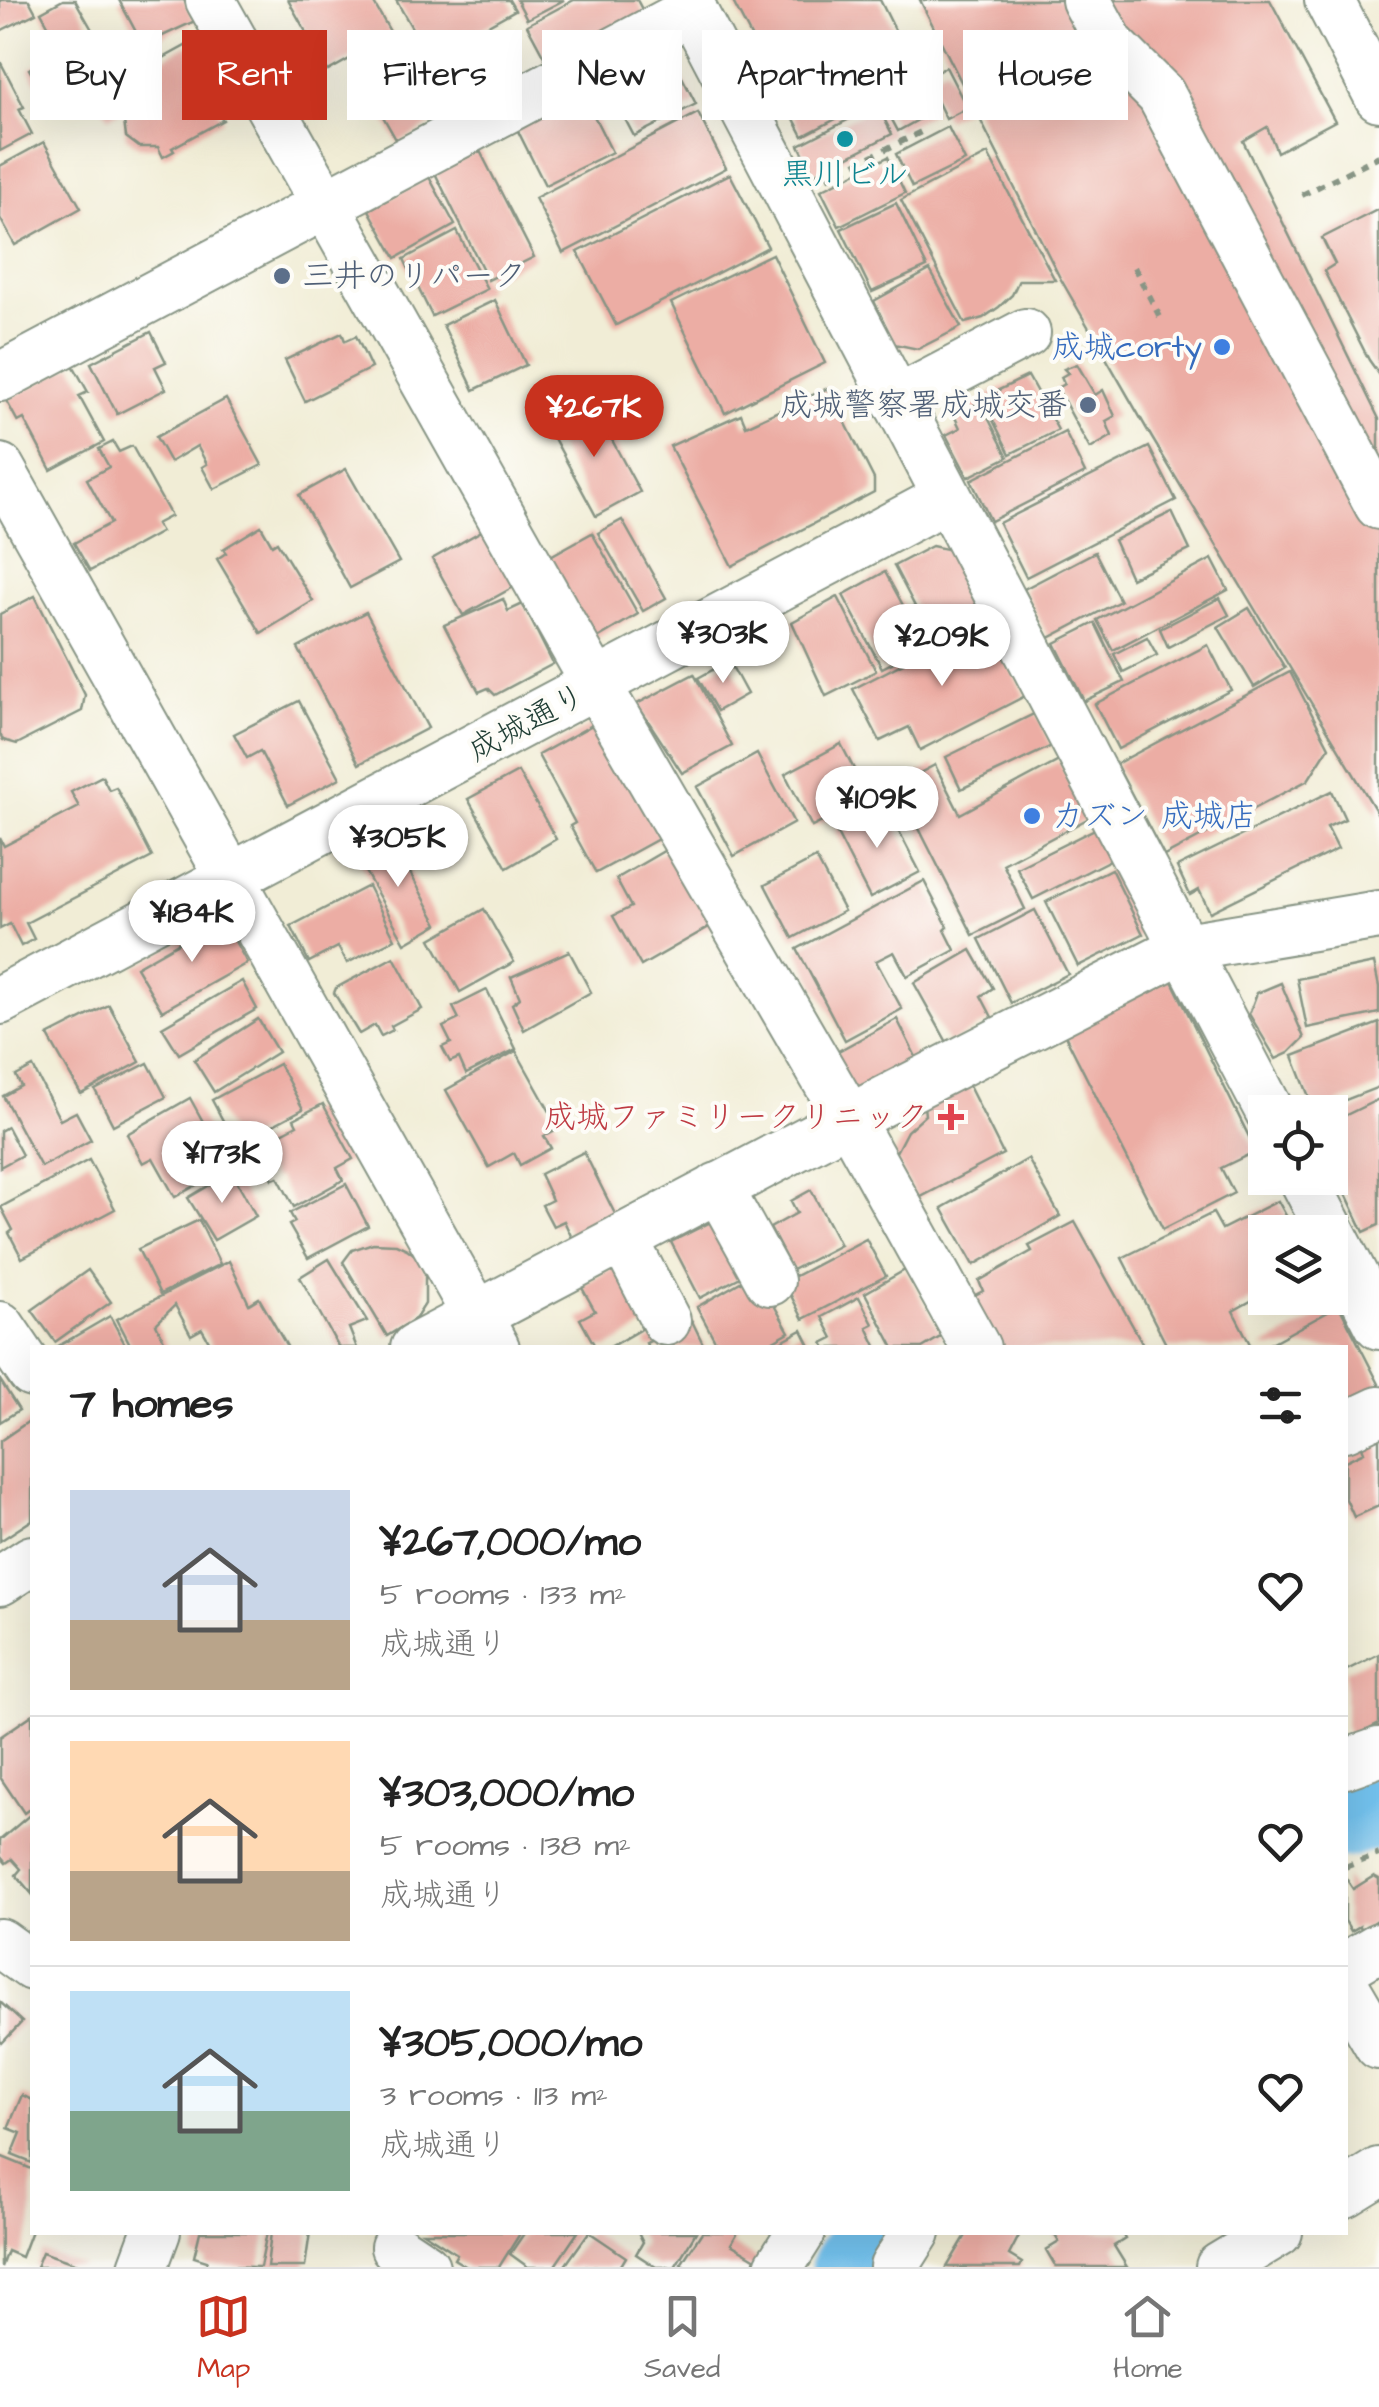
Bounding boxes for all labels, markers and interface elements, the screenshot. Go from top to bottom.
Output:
chip: Buy [30,30,162,120]
chip: Rent [182,30,327,120]
chip: Filters [347,30,522,120]
chip: New [542,30,682,120]
chip: Apartment [702,30,943,120]
chip: House [963,30,1128,120]
marker: 黒川ビル [834,128,856,150]
place label: 黒川ビル [781,152,909,197]
place label: 三井のリパーク [302,254,526,299]
marker: 三井のリパーク [271,265,293,287]
place label: 成城corty [1052,325,1202,370]
marker: 成城corty [1211,336,1233,358]
pin: ¥267K [524,375,664,460]
place label: 成城警察署成城交番 [780,383,1068,428]
text: ¥267K [547,385,641,430]
marker: 成城警察署成城交番 [1077,394,1099,416]
pin: ¥303K [653,601,793,686]
pin: ¥209K [872,604,1012,689]
text: ¥303K [678,611,768,656]
text: ¥209K [895,614,989,659]
street label: 成城通り [460,673,594,773]
pin: ¥109K [807,766,947,851]
text: ¥109K [838,776,916,821]
place label: カズン 成城店 [1052,794,1257,839]
pin: ¥305K [328,805,468,890]
marker: カズン 成城店 [1021,805,1043,827]
text: ¥305K [350,815,446,860]
pin: ¥184K [122,880,262,965]
text: ¥184K [150,890,234,935]
place label: 成城ファミリークリニック [544,1095,928,1140]
map controls [1248,1095,1348,1315]
button: locate [1248,1095,1348,1195]
marker: 成城ファミリークリニック [938,1104,964,1130]
pin: ¥173K [152,1121,292,1206]
text: ¥173K [184,1131,260,1176]
button: layers [1248,1215,1348,1315]
text: 7 homes [70,1376,234,1434]
icon: filters [1253,1378,1308,1433]
text: ¥267,000/mo [380,1514,641,1572]
icon: home [150,1530,270,1650]
icon: heart [1253,1563,1308,1618]
text: 5 rooms · 133 m² [380,1572,627,1617]
text: 成城通り [380,1622,508,1667]
text: ¥303,000/mo [380,1765,634,1823]
icon: home [150,1781,270,1901]
icon: heart [1253,1814,1308,1869]
text: 5 rooms · 138 m² [380,1823,631,1868]
text: 成城通り [380,1873,508,1918]
text: ¥305,000/mo [380,2015,642,2073]
icon: home [150,2031,270,2151]
icon: heart [1253,2064,1308,2119]
text: 3 rooms · 113 m² [380,2073,608,2118]
text: 成城通り [380,2123,508,2168]
tab: Map [196,2289,251,2388]
tab: Saved [644,2289,720,2388]
tab: Home [1113,2289,1183,2388]

